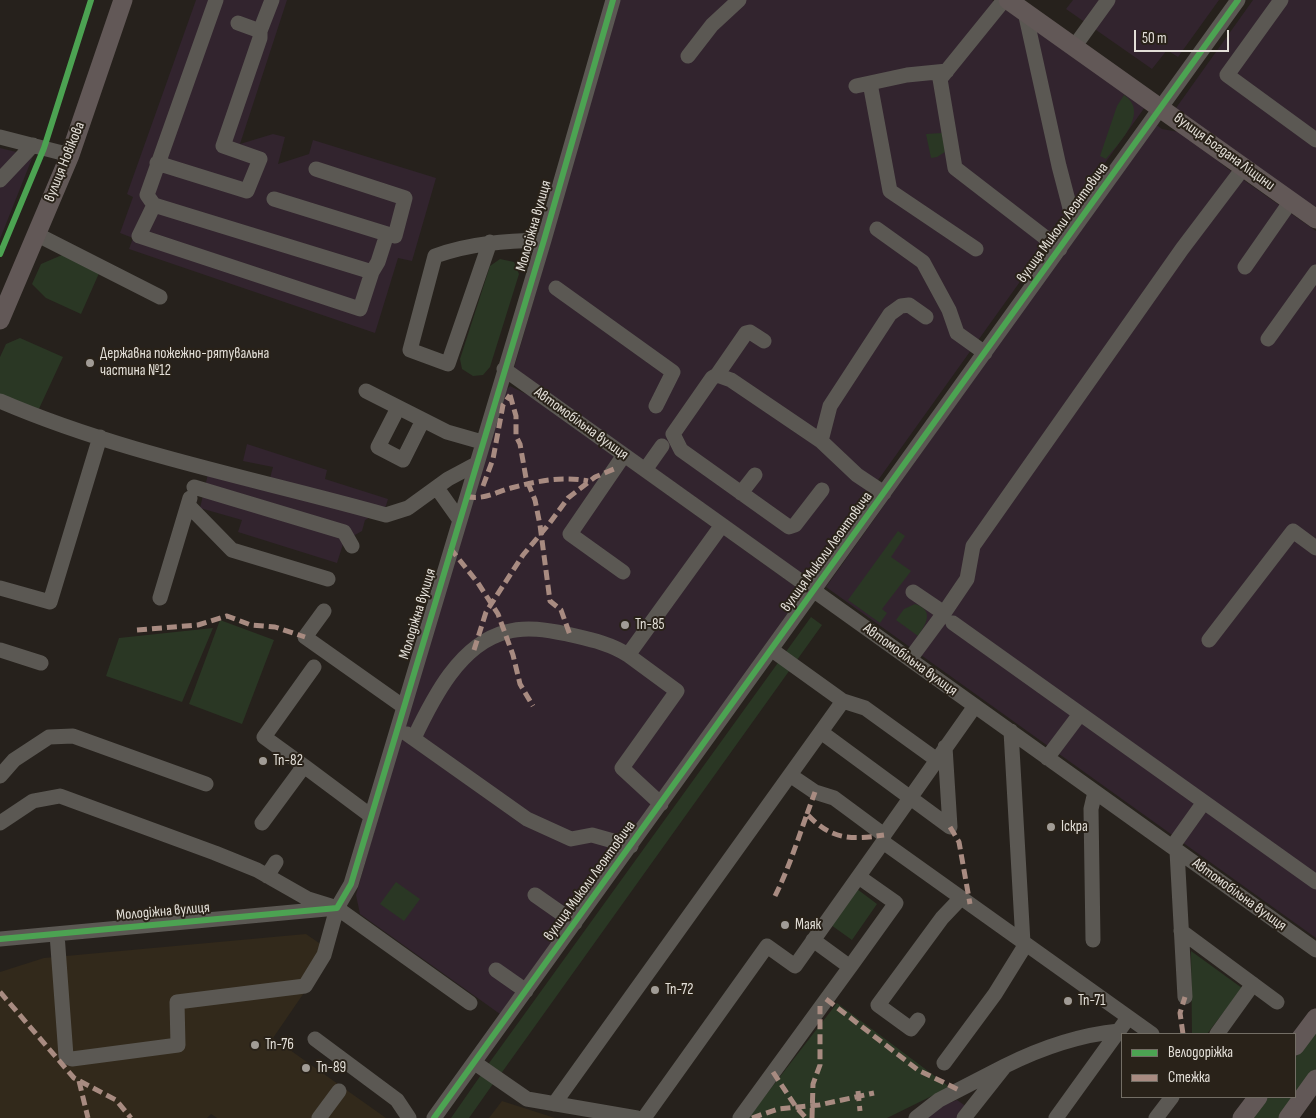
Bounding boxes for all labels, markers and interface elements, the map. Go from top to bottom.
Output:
scale bar [1136,20,1231,52]
text: 50 m [1142,29,1167,48]
street label: вулиця Богдана Ліщини [1170,109,1278,195]
street label: вулиця Новікова [41,119,89,205]
street label: вулиця Миколи Леонтовича [1013,159,1113,287]
street label: Молодіжна вулиця [512,178,556,274]
place label: Державна пожежно-рятувальна частина №12 [100,345,269,380]
marker: Державна пожежно-рятувальна частина №12 [84,357,96,369]
street label: Автомобільна вулиця [530,384,632,464]
street label: вулиця Миколи Леонтовича [777,488,877,616]
street label: Молодіжна вулиця [396,567,440,661]
place label: Тп-85 [635,616,665,634]
marker: Тп-85 [619,619,631,631]
street label: Автомобільна вулиця [859,620,961,700]
place label: Тп-82 [273,752,303,770]
marker: Тп-82 [257,755,269,767]
street label: вулиця Миколи Леонтовича [540,817,640,945]
place label: Іскра [1061,818,1088,836]
marker: Іскра [1045,821,1057,833]
street label: Автомобільна вулиця [1188,855,1290,935]
street label: Молодіжна вулиця [115,899,211,925]
place label: Маяк [795,916,821,934]
marker: Маяк [779,919,791,931]
place label: Тп-72 [665,981,693,999]
marker: Тп-72 [649,984,661,996]
place label: Тп-71 [1078,992,1106,1010]
marker: Тп-71 [1062,995,1074,1007]
legend [1121,1033,1296,1098]
place label: Тп-76 [265,1036,294,1054]
marker: Тп-76 [249,1039,261,1051]
text: Велодоріжка [1168,1043,1233,1062]
place label: Тп-89 [316,1059,346,1077]
marker: Тп-89 [300,1062,312,1074]
text: Стежка [1168,1068,1210,1087]

